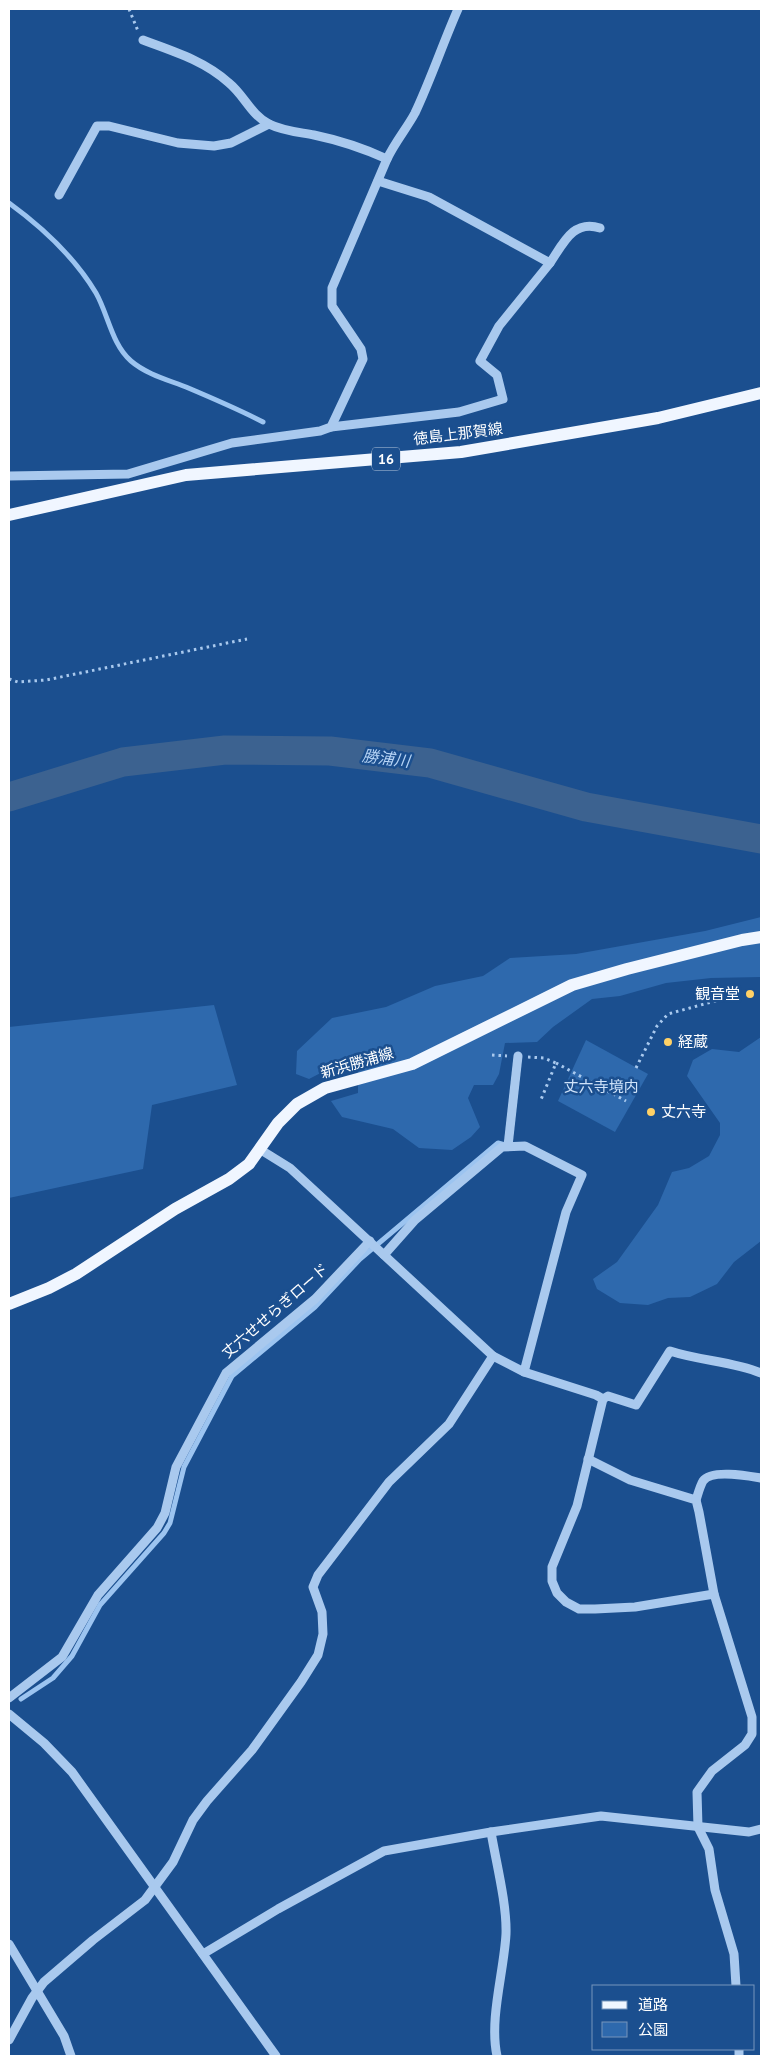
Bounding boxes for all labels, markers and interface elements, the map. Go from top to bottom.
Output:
street label: 徳島上那賀線 [412,419,504,448]
road number: 16 [372,448,400,470]
water label: 勝浦川 [361,745,413,771]
place label: 観音堂 [695,984,740,1003]
marker: 観音堂 [744,988,756,1000]
place label: 経蔵 [678,1032,708,1051]
marker: 経蔵 [662,1036,674,1048]
street label: 新浜勝浦線 [318,1043,396,1082]
park label: 丈六寺境内 [563,1077,639,1096]
place label: 丈六寺 [661,1102,706,1121]
marker: 丈六寺 [645,1106,657,1118]
street label: 丈六せせらぎロード [217,1259,332,1362]
legend [592,1985,755,2050]
text: 道路 [638,1995,668,2014]
text: 公園 [638,2020,668,2039]

